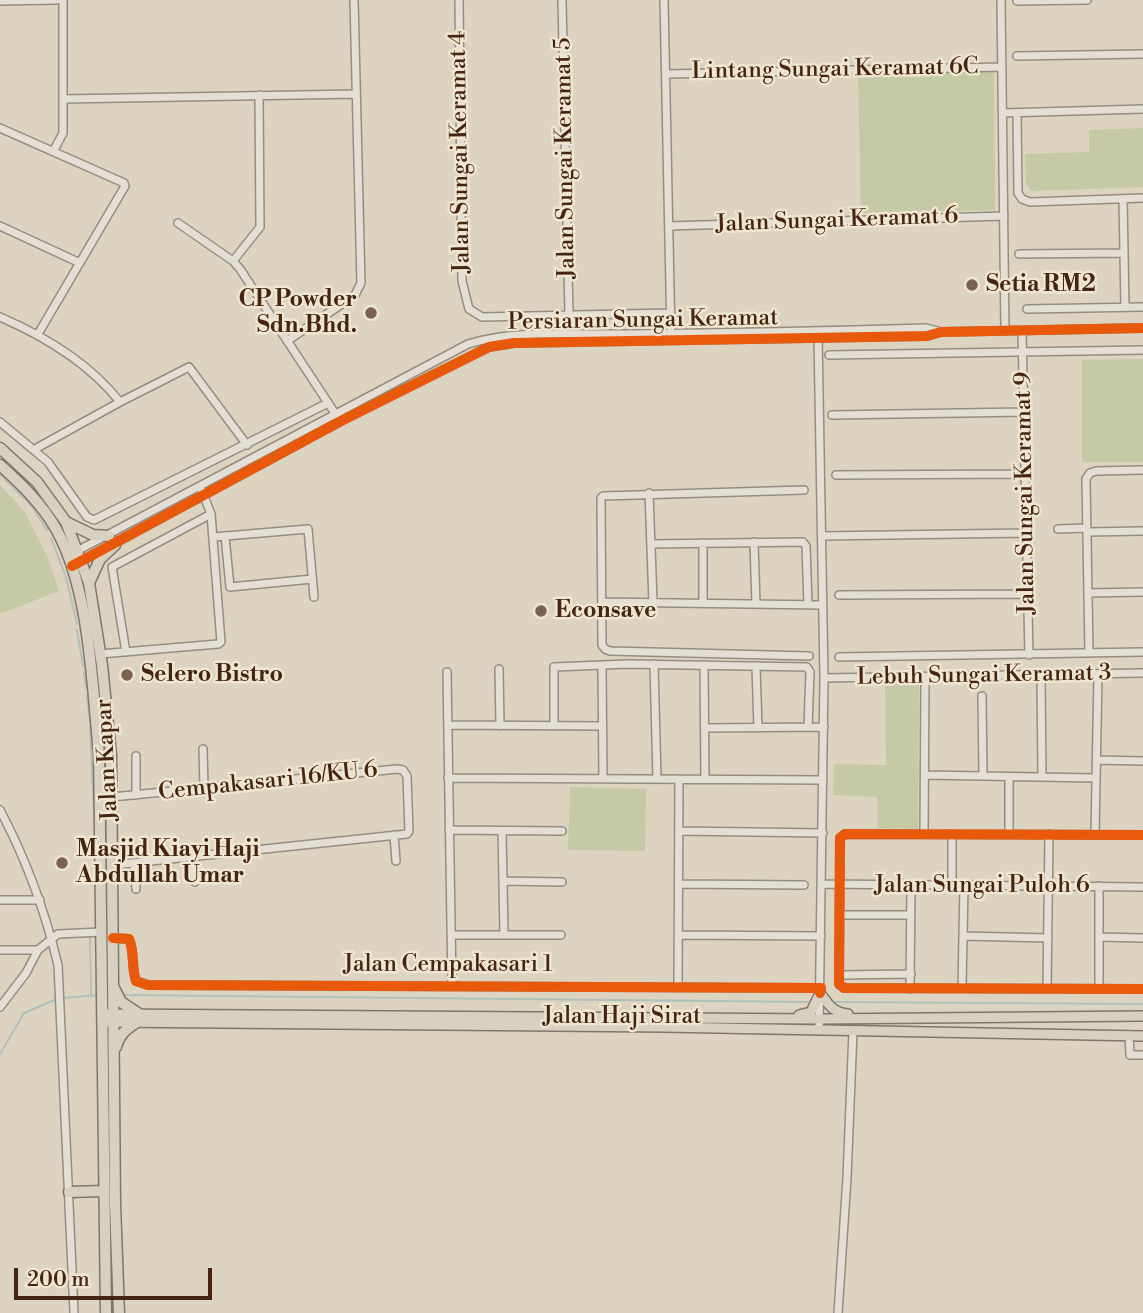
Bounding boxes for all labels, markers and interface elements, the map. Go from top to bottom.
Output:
street label: Jalan Sungai Keramat 4 [445,31,477,273]
street label: Jalan Sungai Keramat 5 [550,37,582,279]
street label: Lintang Sungai Keramat 6C [691,54,979,86]
street label: Jalan Sungai Keramat 6 [715,203,959,239]
place label: Setia RM2 [986,271,1096,299]
marker: Setia RM2 [964,277,980,293]
place label: CP Powder Sdn.Bhd. [239,286,357,340]
marker: CP Powder Sdn.Bhd. [363,305,379,321]
street label: Persiaran Sungai Keramat [507,305,779,337]
street label: Jalan Sungai Keramat 9 [1010,371,1042,615]
place label: Econsave [555,597,656,625]
marker: Econsave [533,603,549,619]
street label: Lebuh Sungai Keramat 3 [857,660,1111,692]
place label: Selero Bistro [141,661,283,689]
marker: Selero Bistro [119,667,135,683]
street label: Jalan Kapar [91,698,125,822]
street label: Cempakasari 16/KU 6 [157,757,379,807]
place label: Masjid Kiayi Haji Abdullah Umar [76,836,260,890]
marker: Masjid Kiayi Haji Abdullah Umar [54,855,70,871]
street label: Jalan Sungai Puloh 6 [874,872,1090,900]
street label: Jalan Cempakasari 1 [343,951,553,979]
street label: Jalan Haji Sirat [543,1003,701,1031]
scale bar [18,1254,215,1298]
text: 200 m [27,1267,90,1293]

